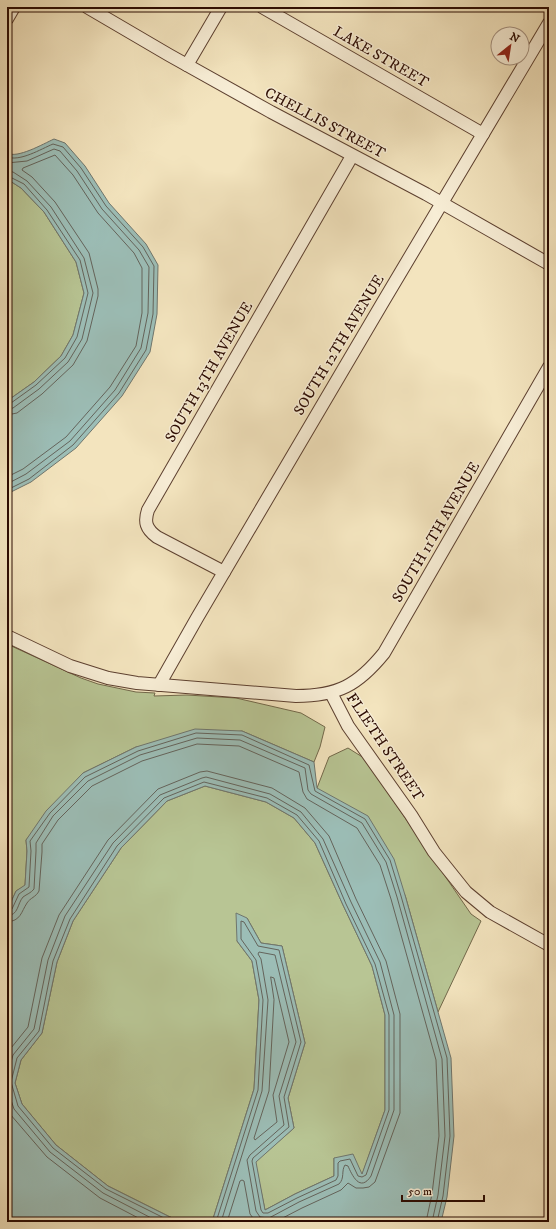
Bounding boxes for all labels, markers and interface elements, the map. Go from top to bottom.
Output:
street label: LAKE STREET [330,22,433,92]
north arrow [490,26,530,66]
text: N [507,30,522,47]
street label: CHELLIS STREET [261,83,389,163]
street label: SOUTH 12TH AVENUE [289,271,389,419]
street label: SOUTH 13TH AVENUE [161,298,257,446]
street label: SOUTH 11TH AVENUE [388,458,484,606]
street label: FLIETH STREET [342,690,428,805]
scale bar [402,1177,484,1203]
text: 50 m [408,1184,432,1199]

